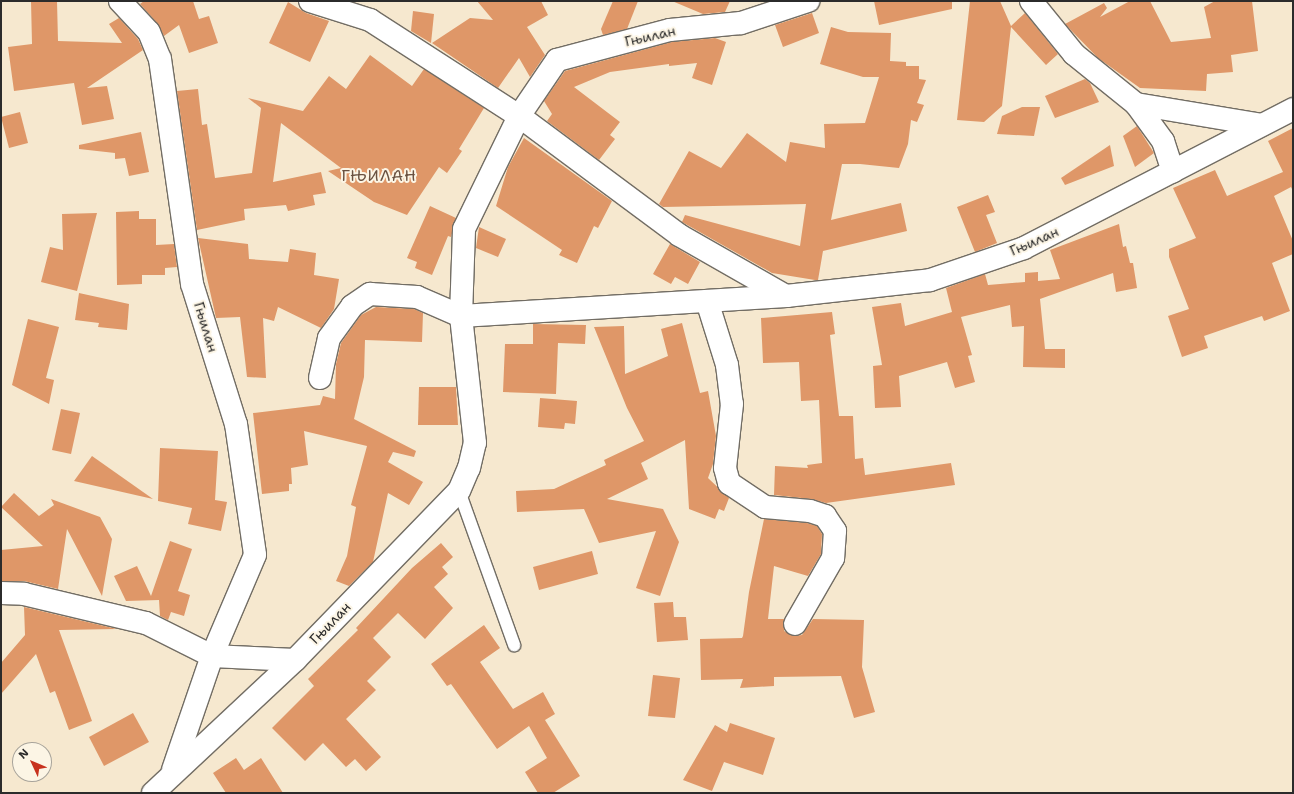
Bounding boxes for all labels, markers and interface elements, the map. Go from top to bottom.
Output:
street label: Гњилан [623,22,677,50]
district label: ГЊИЛАН [341,166,417,186]
street label: Гњилан [1007,223,1061,259]
street label: Гњилан [190,300,222,354]
street label: Гњилан [306,599,354,647]
north arrow [12,742,52,782]
text: N [15,746,32,762]

